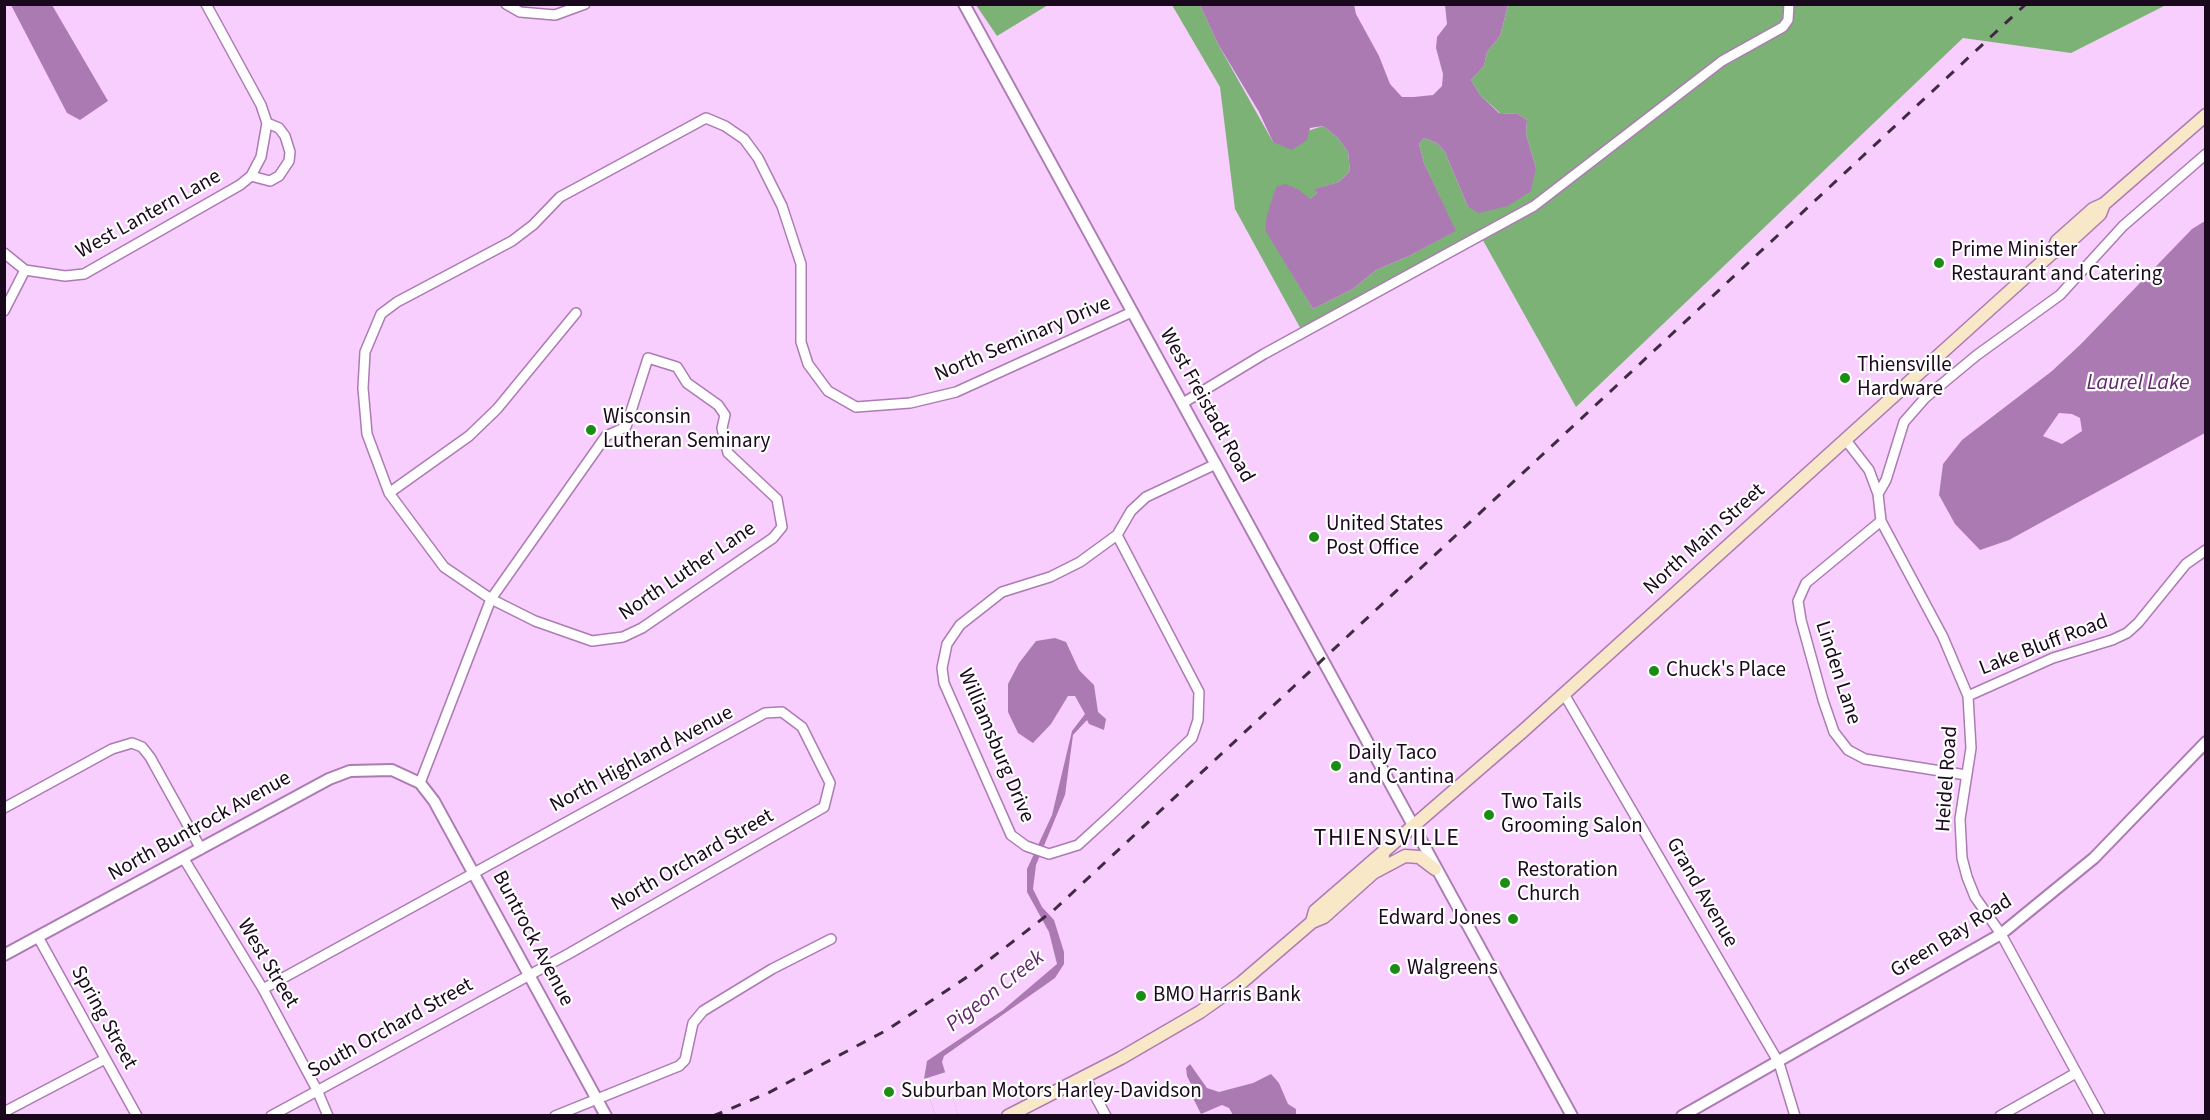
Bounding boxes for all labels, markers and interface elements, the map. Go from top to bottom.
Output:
street label: West Lantern Lane [72,165,226,265]
place label: Prime Minister Restaurant and Catering [1951,238,2162,288]
marker: Prime Minister Restaurant and Catering [1932,256,1946,270]
street label: North Seminary Drive [931,292,1115,388]
street label: West Freistadt Road [1153,324,1259,488]
place label: Thiensville Hardware [1857,353,1952,403]
marker: Thiensville Hardware [1838,371,1852,385]
water label: Laurel Lake [2086,371,2190,397]
place label: Wisconsin Lutheran Seminary [603,405,770,455]
marker: Wisconsin Lutheran Seminary [584,423,598,437]
street label: North Main Street [1639,479,1771,601]
place label: United States Post Office [1326,512,1443,562]
street label: North Luther Lane [615,517,761,627]
marker: United States Post Office [1307,530,1321,544]
street label: Lake Bluff Road [1976,610,2112,682]
street label: Linden Lane [1808,618,1866,728]
place label: Chuck's Place [1666,658,1786,684]
marker: Chuck's Place [1647,664,1661,678]
street label: Williamsburg Drive [951,665,1039,827]
street label: North Highland Avenue [546,701,738,819]
street label: Heidel Road [1932,725,1964,833]
place label: Daily Taco and Cantina [1348,741,1454,791]
marker: Daily Taco and Cantina [1329,759,1343,773]
street label: North Buntrock Avenue [104,766,296,888]
place label: Two Tails Grooming Salon [1501,790,1643,840]
street label: North Orchard Street [607,804,779,918]
marker: Two Tails Grooming Salon [1482,808,1496,822]
district label: THIENSVILLE [1314,826,1460,854]
street label: Grand Avenue [1659,834,1743,952]
place label: Restoration Church [1517,858,1618,908]
street label: Buntrock Avenue [486,867,578,1011]
marker: Restoration Church [1498,876,1512,890]
street label: Green Bay Road [1887,890,2017,984]
place label: Edward Jones [1378,906,1501,932]
marker: Edward Jones [1506,912,1520,926]
street label: West Street [231,915,303,1013]
water label: Pigeon Creek [941,945,1051,1039]
place label: Walgreens [1407,956,1498,982]
street label: Spring Street [64,962,142,1074]
marker: Walgreens [1388,962,1402,976]
street label: South Orchard Street [304,973,478,1085]
place label: BMO Harris Bank [1153,983,1301,1009]
marker: BMO Harris Bank [1134,989,1148,1003]
place label: Suburban Motors Harley-Davidson [901,1079,1202,1105]
marker: Suburban Motors Harley-Davidson [882,1085,896,1099]

